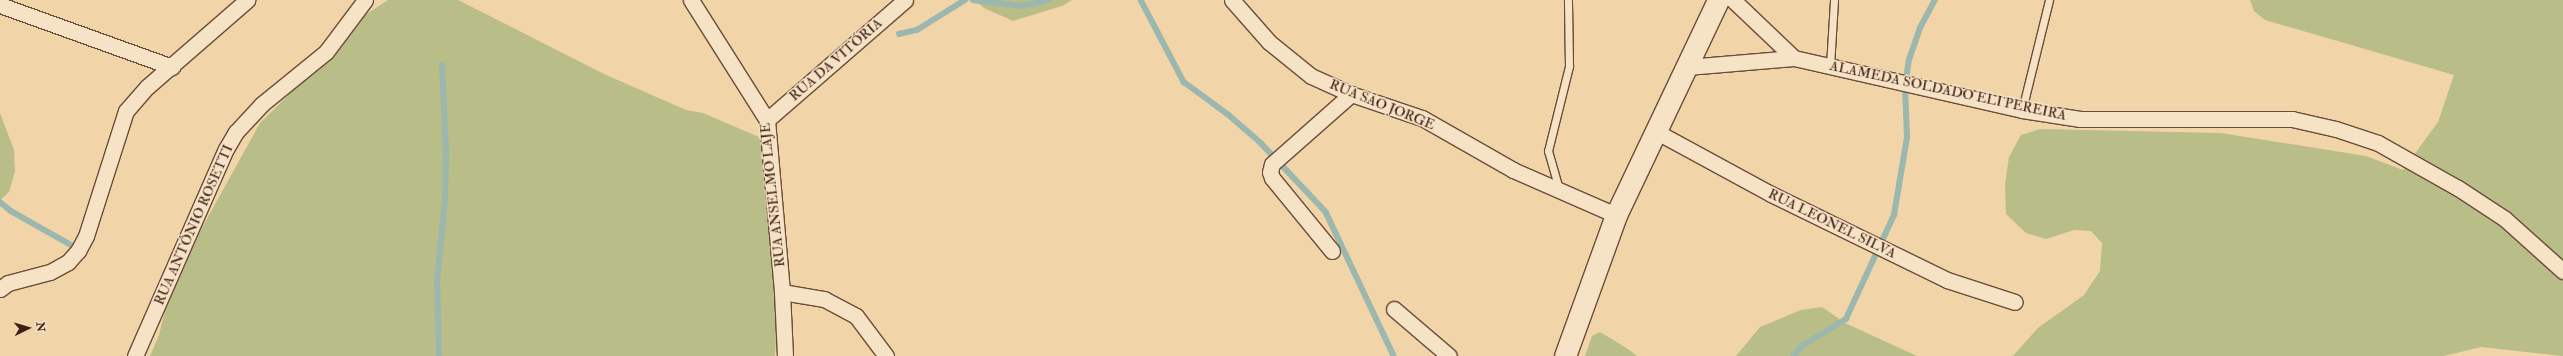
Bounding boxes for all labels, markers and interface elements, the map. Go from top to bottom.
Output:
street label: RUA DA VITÓRIA [786,15,886,105]
street label: ALAMEDA SOLDADO ELI PEREIRA [1828,58,2068,124]
street label: RUA SÃO JORGE [1327,76,1437,134]
street label: RUA ANSELMO LAJE [757,122,789,268]
street label: RUA ANTÔNIO ROSETTI [151,142,237,308]
street label: RUA LEONEL SILVA [1765,186,1899,262]
north arrow [8,308,48,348]
text: N [34,321,47,332]

